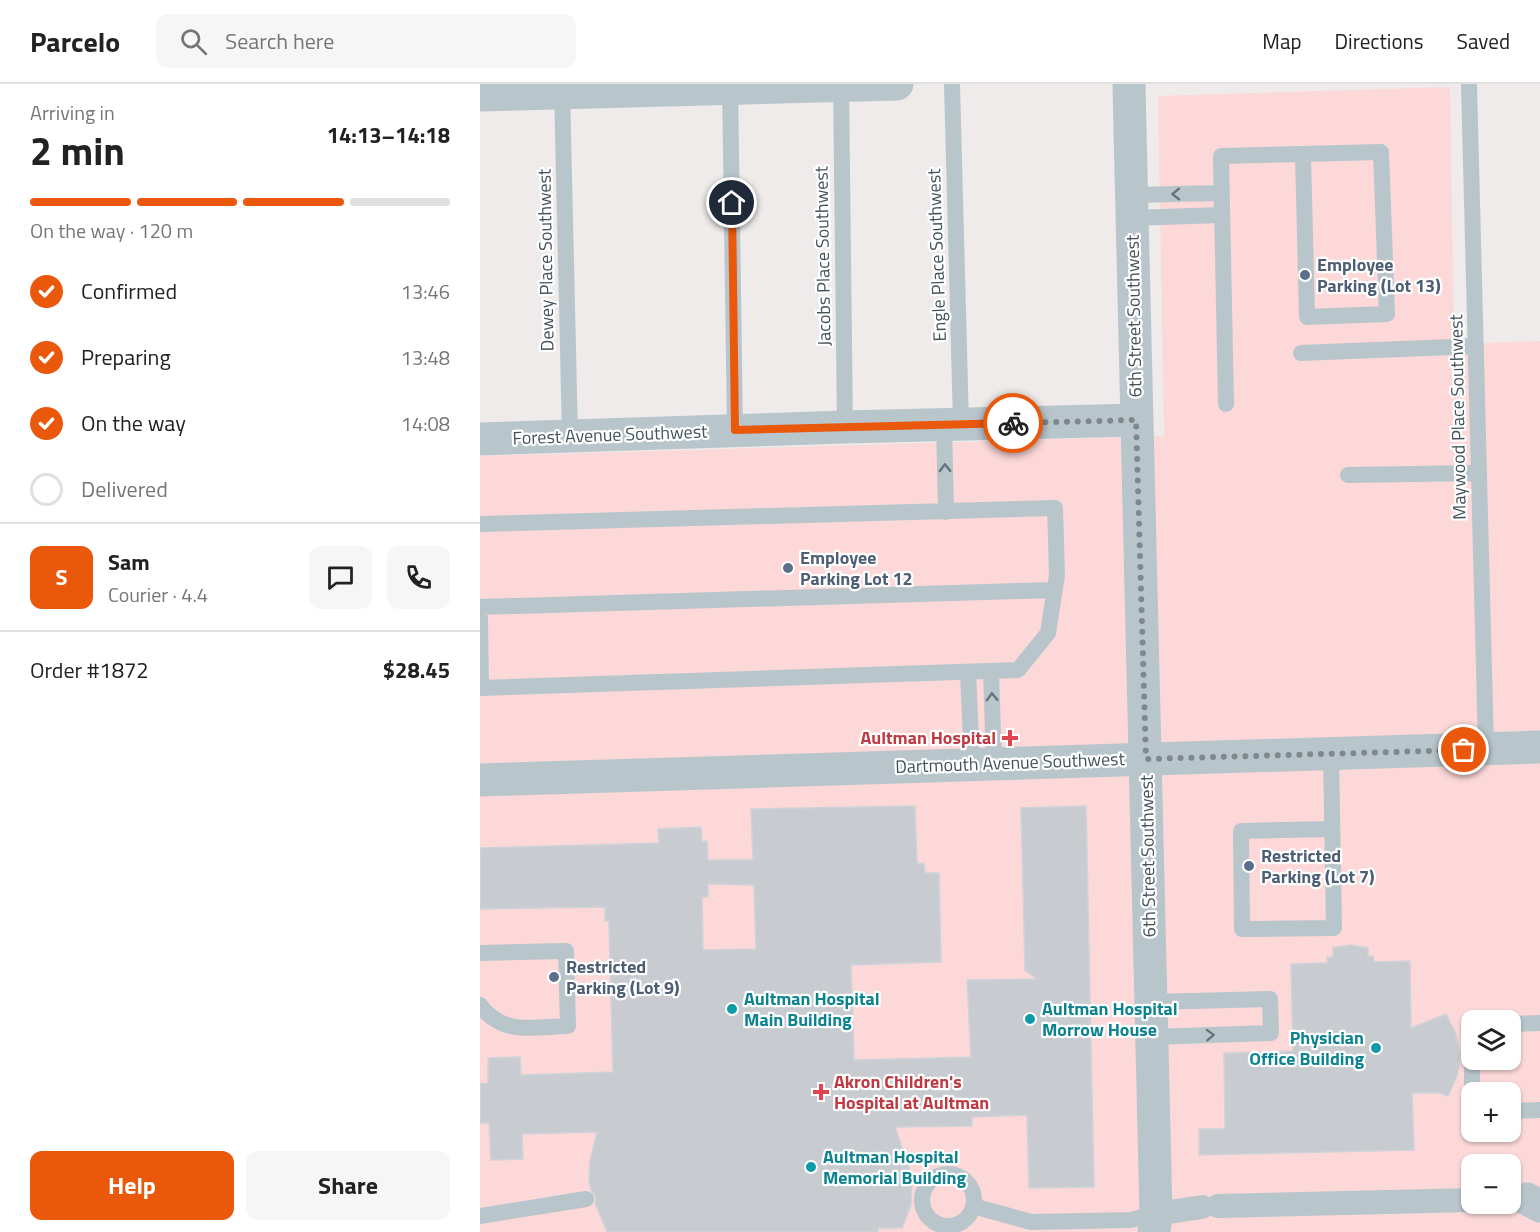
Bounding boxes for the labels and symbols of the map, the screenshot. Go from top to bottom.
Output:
street label: Jacobs Place Southwest [807,165,838,346]
street label: Dewey Place Southwest [530,168,561,352]
street label: Engle Place Southwest [920,168,953,342]
pin [706,177,757,228]
one-way arrow [1172,188,1181,201]
street label: 6th Street Southwest [1119,234,1148,397]
place label: Employee Parking (Lot 13) [1317,251,1441,299]
marker: Employee Parking (Lot 13) [1298,268,1312,282]
street label: Maywood Place Southwest [1442,313,1473,520]
courier [983,393,1043,453]
street label: Forest Avenue Southwest [512,418,708,451]
one-way arrow [939,464,951,473]
place label: Employee Parking Lot 12 [800,544,913,592]
marker: Employee Parking Lot 12 [781,561,795,575]
one-way arrow [985,692,998,701]
place label: Aultman Hospital [860,724,996,751]
pin [1438,724,1489,775]
marker: Aultman Hospital [1001,729,1019,747]
street label: Dartmouth Avenue Southwest [895,745,1126,780]
street label: 6th Street Southwest [1133,774,1162,937]
place label: Restricted Parking (Lot 7) [1261,842,1375,890]
marker: Restricted Parking (Lot 7) [1242,859,1256,873]
place label: Restricted Parking (Lot 9) [566,953,680,1001]
marker: Restricted Parking (Lot 9) [547,970,561,984]
place label: Aultman Hospital Main Building [744,985,880,1033]
place label: Aultman Hospital Morrow House [1042,995,1178,1043]
marker: Aultman Hospital Main Building [725,1002,739,1016]
marker: Aultman Hospital Morrow House [1023,1012,1037,1026]
place label: Physician Office Building [1249,1024,1364,1072]
one-way arrow [1206,1029,1215,1041]
marker: Physician Office Building [1369,1041,1383,1055]
place label: Akron Children's Hospital at Aultman [834,1068,989,1116]
marker: Akron Children's Hospital at Aultman [812,1083,830,1101]
place label: Aultman Hospital Memorial Building [823,1143,966,1191]
marker: Aultman Hospital Memorial Building [804,1160,818,1174]

